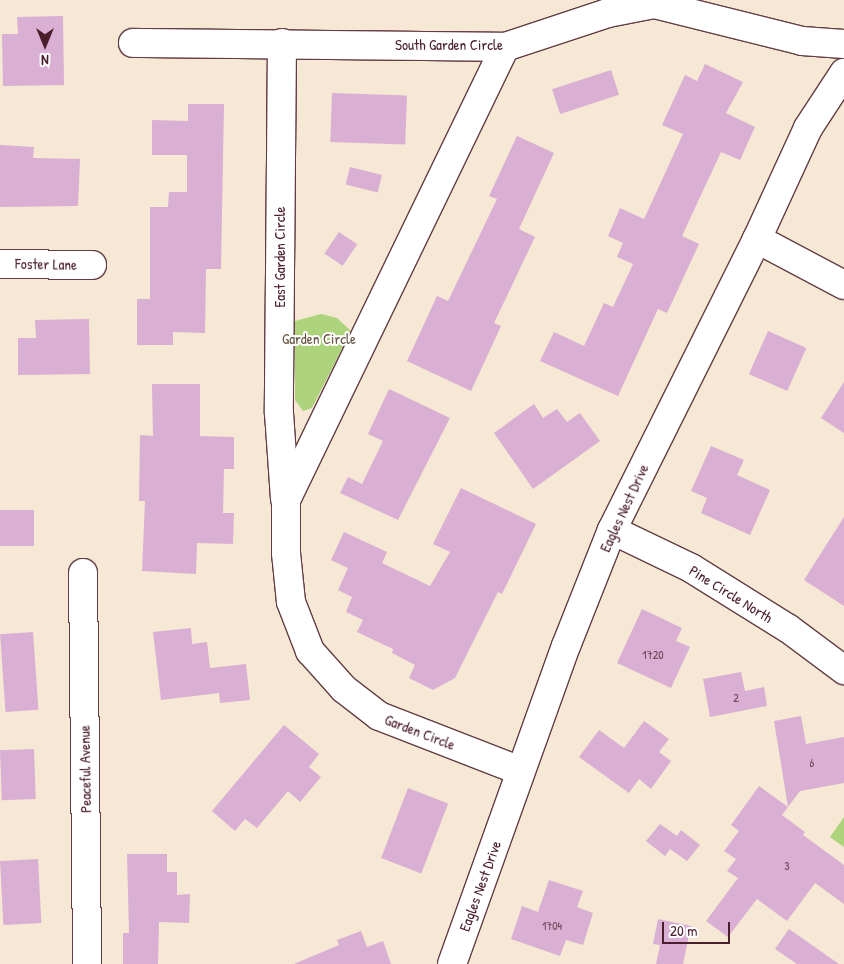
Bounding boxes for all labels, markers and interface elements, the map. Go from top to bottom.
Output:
north arrow [20,20,70,70]
street label: South Garden Circle [395,36,503,54]
text: N [41,51,49,70]
street label: East Garden Circle [271,207,289,307]
street label: Foster Lane [15,254,77,274]
park label: Garden Circle [282,330,356,348]
street label: Eagles Nest Drive [596,461,652,555]
street label: Pine Circle North [686,561,776,627]
house number: 1720 [642,648,664,662]
house number: 2 [733,691,739,705]
street label: Garden Circle [382,710,458,754]
street label: Peaceful Avenue [75,725,95,813]
house number: 6 [810,756,814,770]
street label: Eagles Nest Drive [455,838,505,934]
house number: 3 [784,859,790,873]
scale bar [664,912,732,944]
house number: 1704 [542,919,562,933]
text: 20 m [670,920,697,941]

